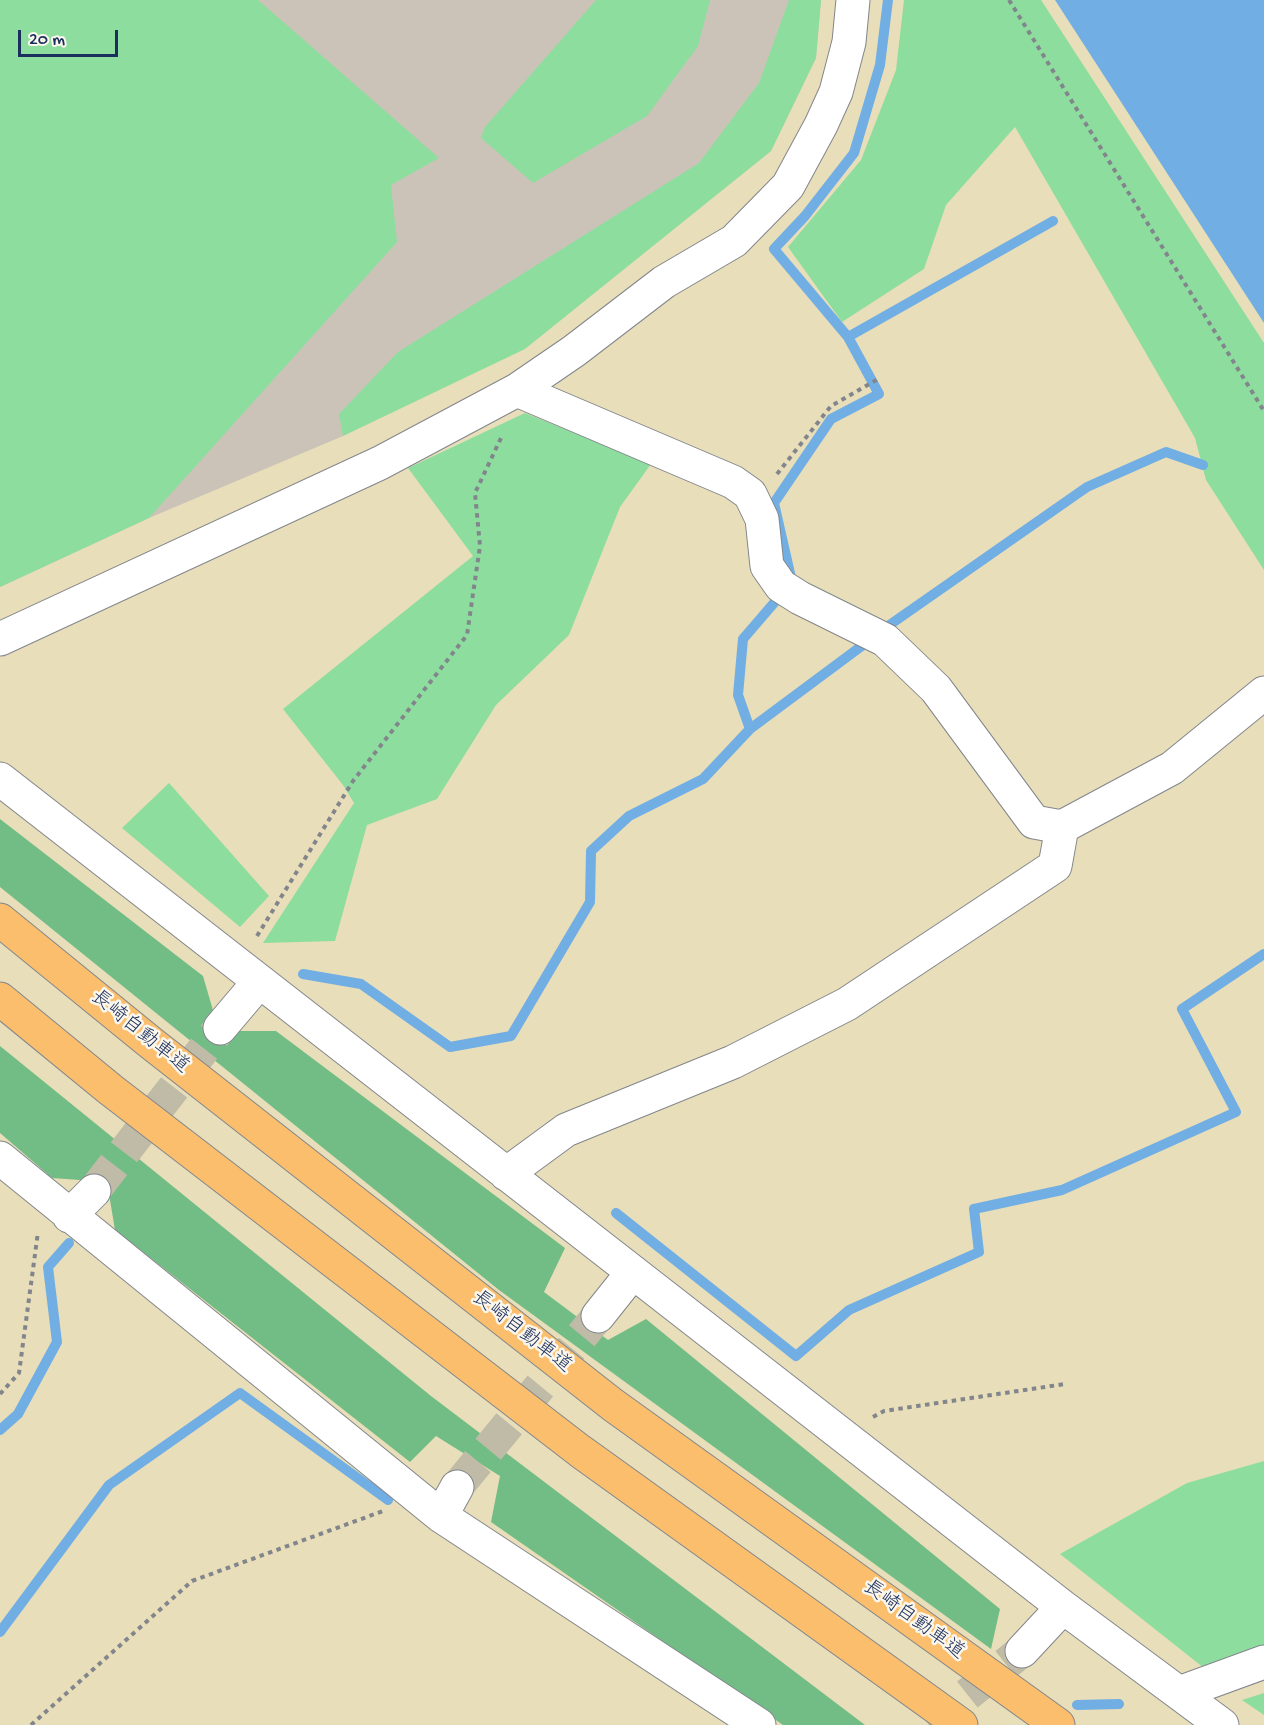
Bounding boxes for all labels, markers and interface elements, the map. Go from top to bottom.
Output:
scale bar [21,18,122,56]
text: 20 m [29,30,65,51]
street label: 長崎自動車道 [85,986,193,1080]
street label: 長崎自動車道 [466,1287,576,1379]
street label: 長崎自動車道 [857,1576,969,1666]

